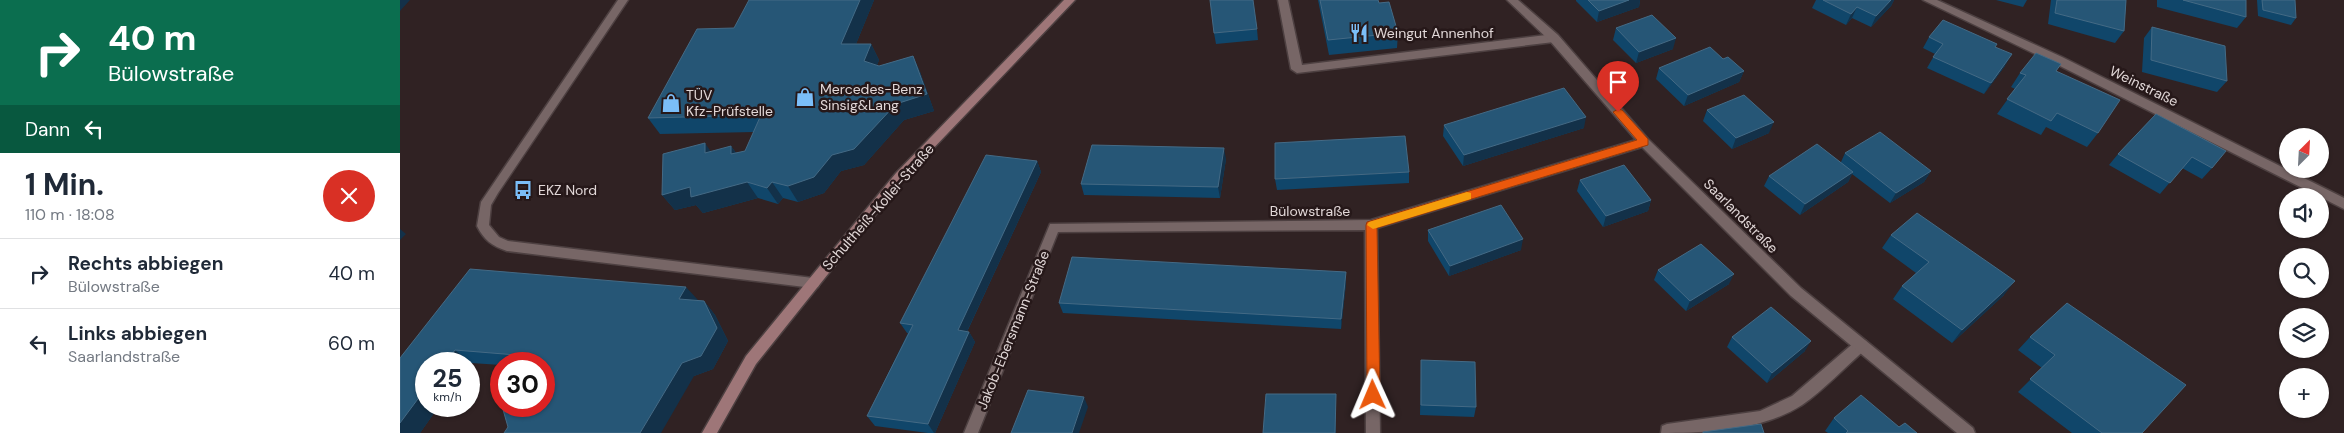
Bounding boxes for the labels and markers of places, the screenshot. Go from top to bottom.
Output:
restaurant icon: Weingut Annenhof [1348,22,1370,44]
place label: Weingut Annenhof [1374,24,1494,42]
pin [1597,61,1639,112]
place label: Mercedes-Benz Sinsig&Lang [820,80,923,114]
place label: TÜV Kfz-Prüfstelle [686,86,773,120]
shop icon: Mercedes-Benz Sinsig&Lang [794,86,816,108]
shop icon: TÜV Kfz-Prüfstelle [660,92,682,114]
bus stop icon: EKZ Nord [512,179,534,201]
place label: EKZ Nord [538,181,597,199]

